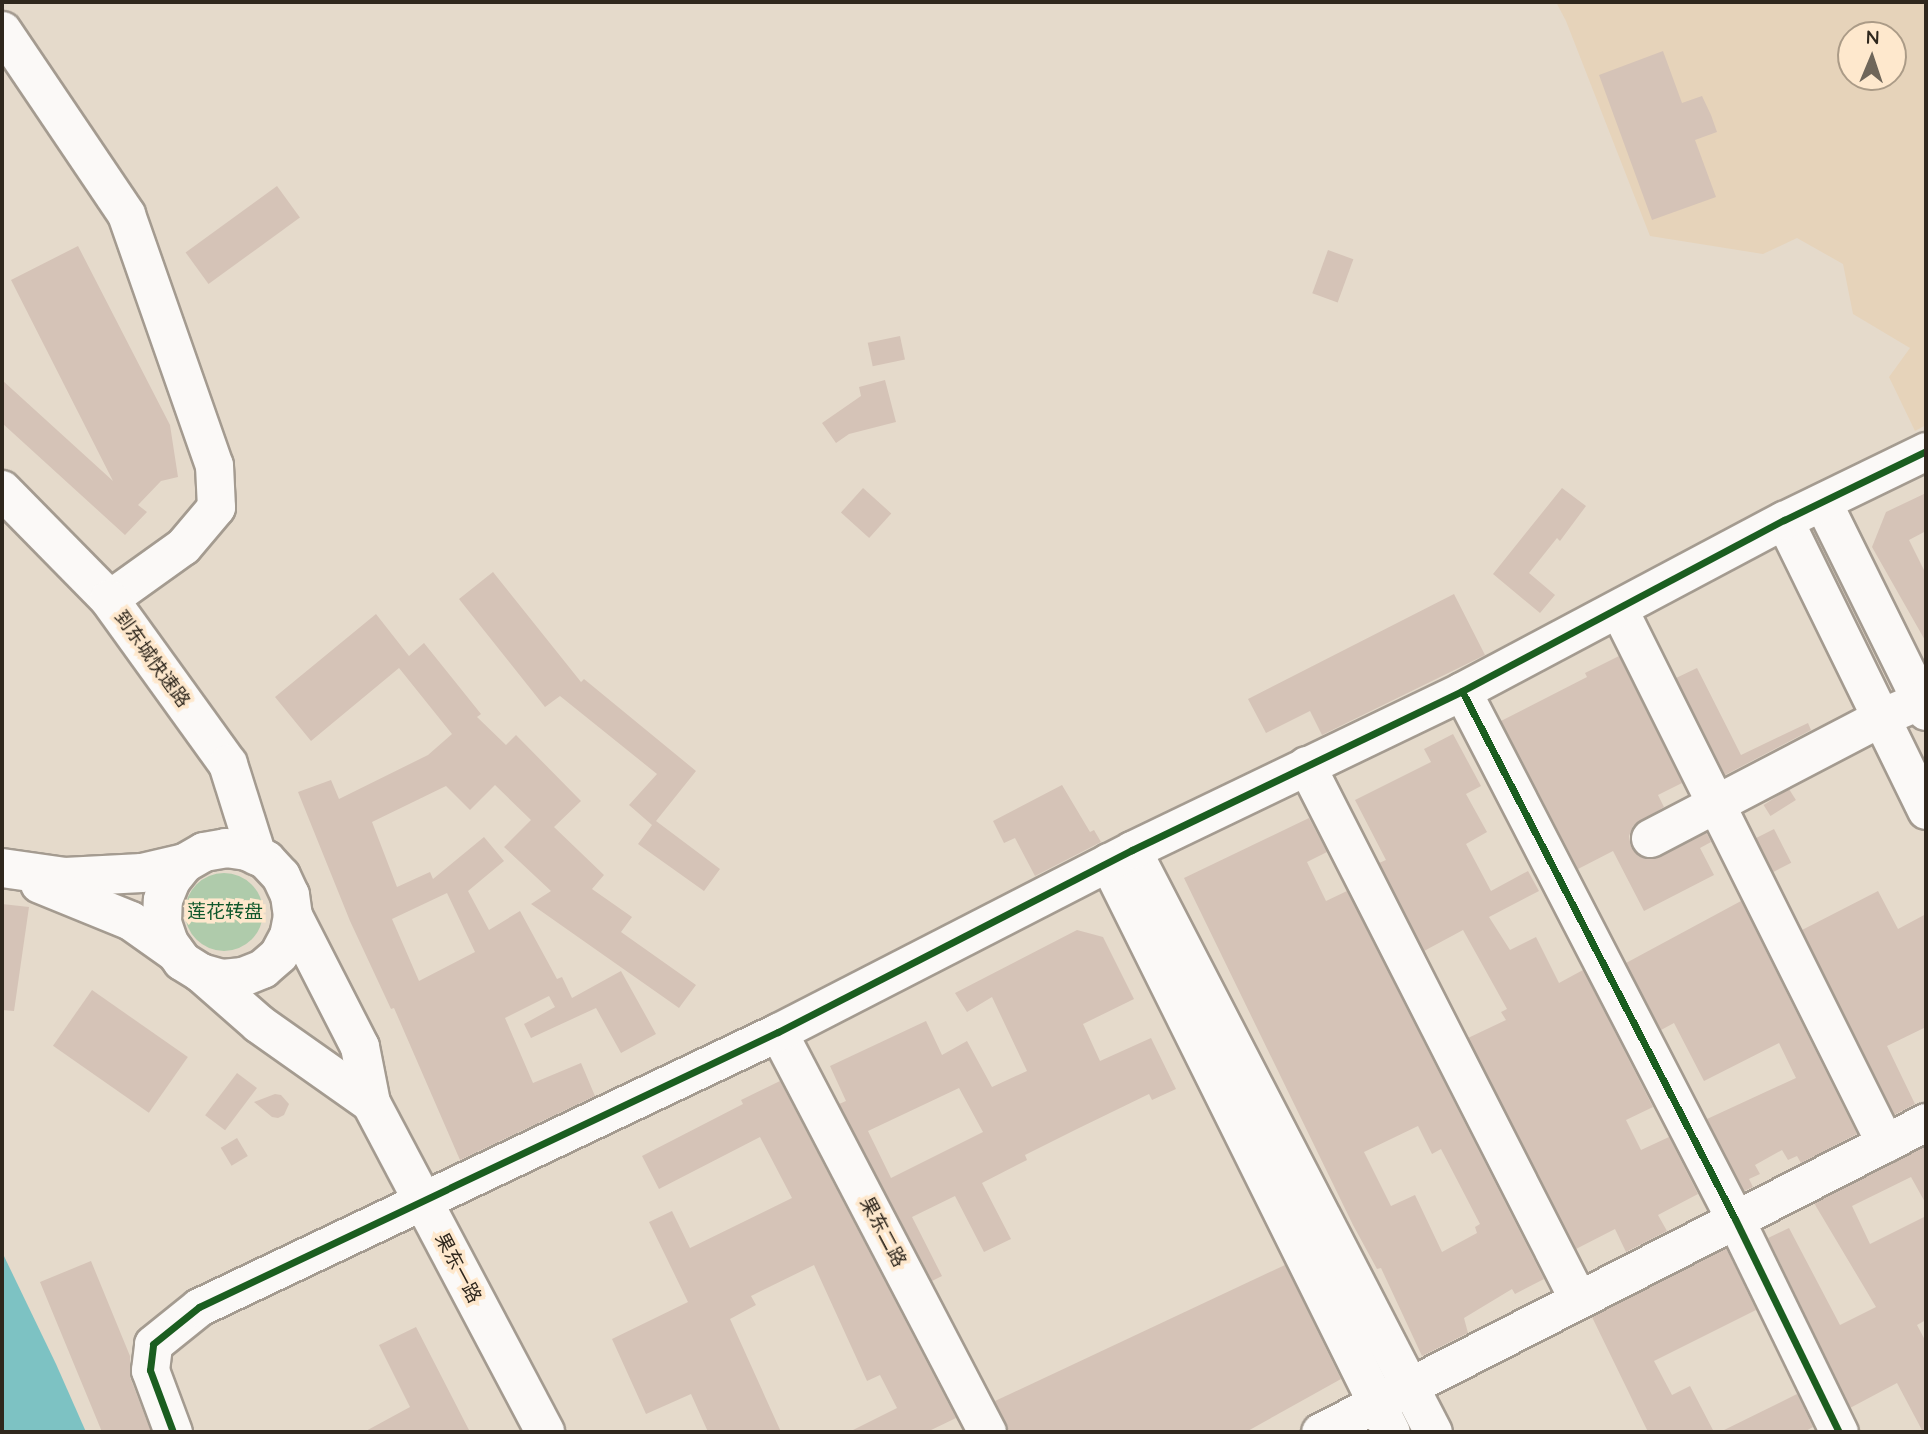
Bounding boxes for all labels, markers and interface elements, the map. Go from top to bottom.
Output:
north arrow [1837,21,1907,91]
text: N [1865,25,1880,49]
street label: 到东城快速路 [109,606,195,712]
park label: 莲花转盘 [187,901,263,923]
street label: 果东二路 [855,1193,911,1271]
street label: 果东一路 [430,1229,486,1307]

